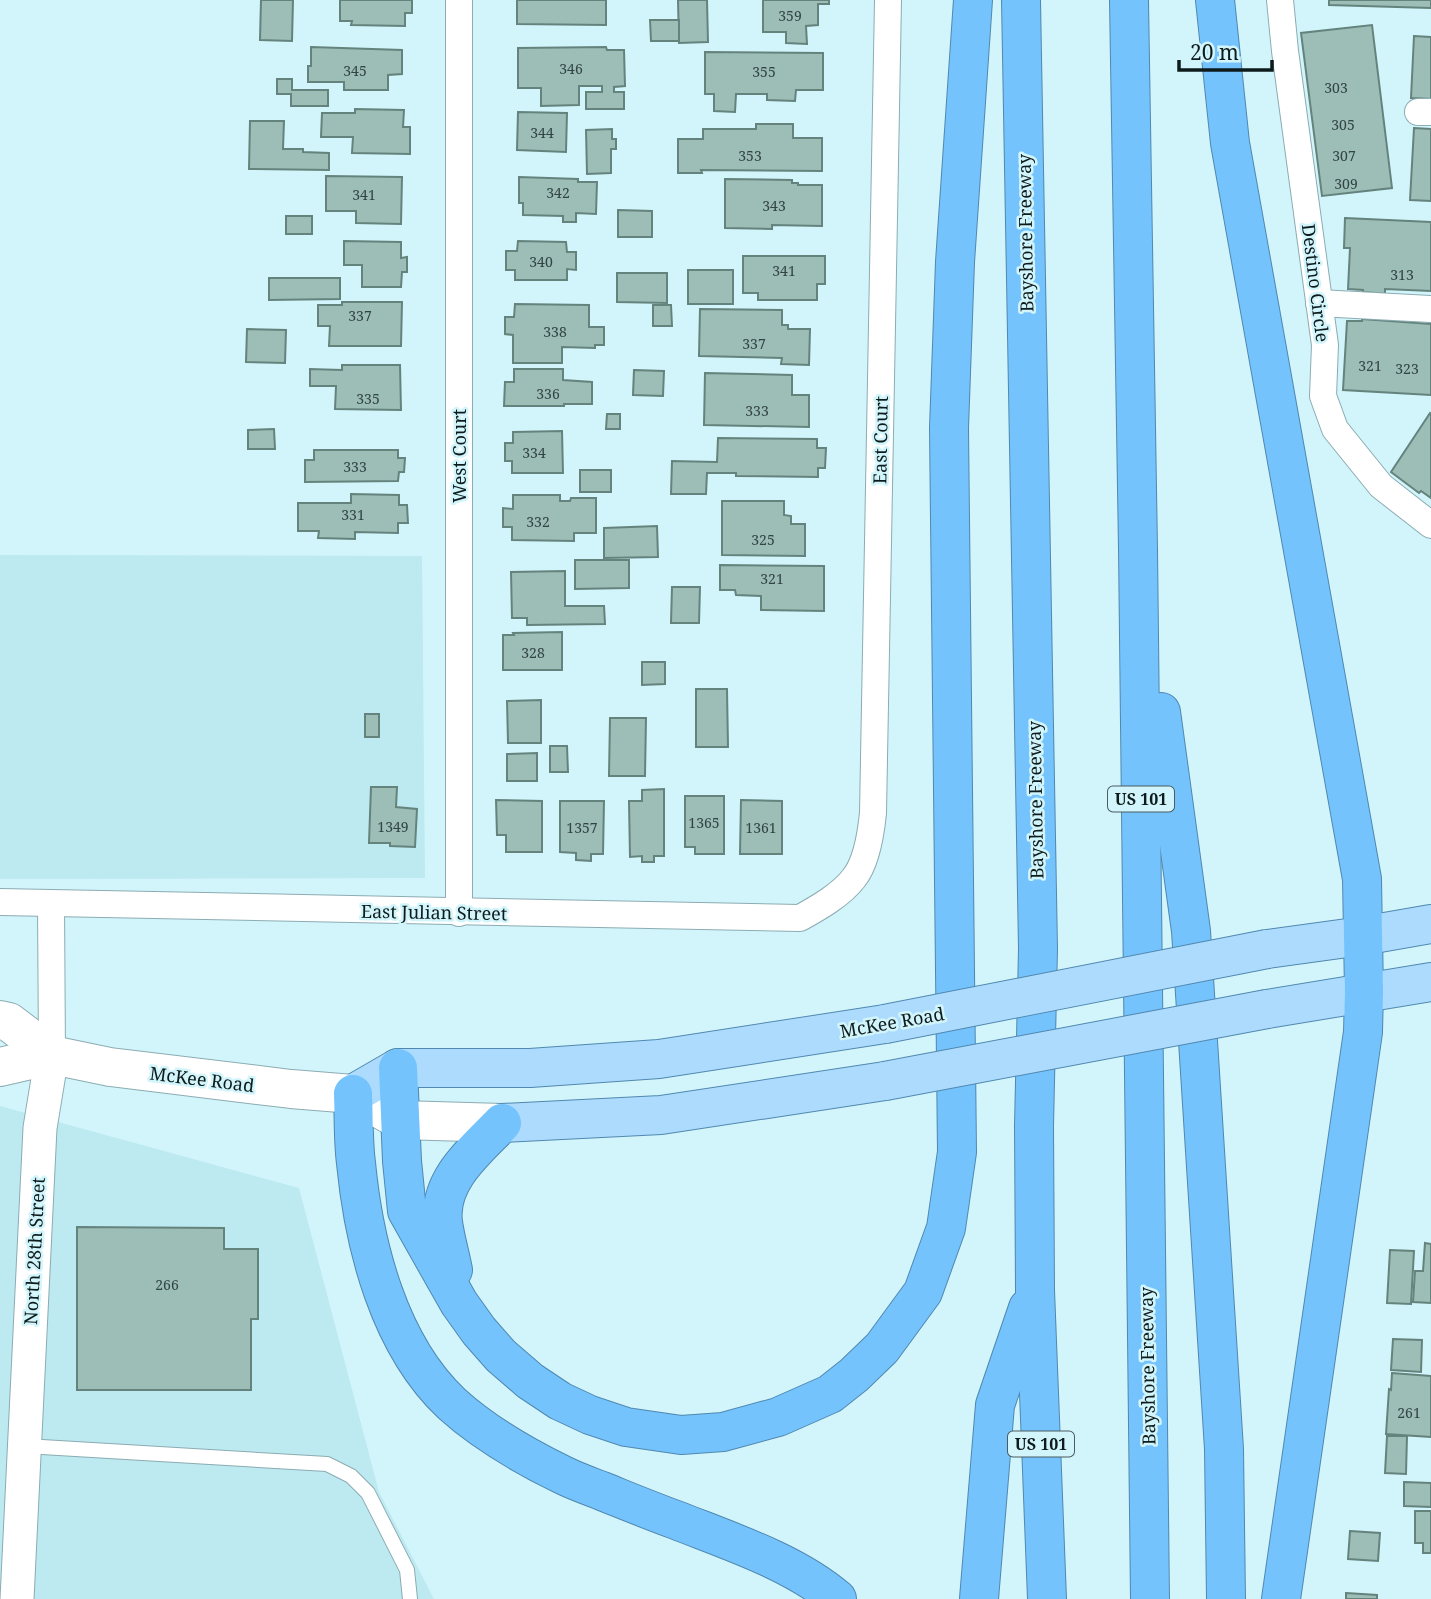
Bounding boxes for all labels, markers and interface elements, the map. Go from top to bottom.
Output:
house number: 359 [778,6,802,25]
scale bar [1179,28,1272,72]
text: 20 m [1190,38,1239,66]
house number: 346 [559,59,583,78]
house number: 345 [343,61,367,80]
house number: 355 [752,62,776,81]
house number: 303 [1324,78,1348,97]
house number: 305 [1331,115,1355,134]
house number: 344 [530,123,554,142]
house number: 353 [738,146,762,165]
house number: 307 [1332,146,1356,165]
street label: Bayshore Freeway [1012,153,1038,312]
house number: 309 [1334,174,1358,193]
house number: 342 [546,183,570,202]
house number: 341 [352,185,376,204]
house number: 343 [762,196,786,215]
street label: Destino Circle [1297,222,1335,344]
house number: 340 [529,252,553,271]
house number: 341 [772,261,796,280]
house number: 313 [1390,265,1414,284]
house number: 337 [348,306,372,325]
house number: 338 [543,322,567,341]
house number: 337 [742,334,766,353]
house number: 321 [1358,356,1382,375]
house number: 323 [1395,359,1419,378]
house number: 336 [536,384,560,403]
house number: 335 [356,389,380,408]
street label: East Court [867,396,893,484]
house number: 333 [745,401,769,420]
street label: West Court [447,409,471,503]
house number: 334 [522,443,546,462]
house number: 333 [343,457,367,476]
house number: 331 [341,505,365,524]
house number: 332 [526,512,550,531]
house number: 325 [751,530,775,549]
house number: 321 [760,569,784,588]
house number: 328 [521,643,545,662]
street label: Bayshore Freeway [1022,720,1048,879]
road number: US 101 [1108,786,1174,812]
house number: 1365 [688,813,720,832]
house number: 1349 [377,817,409,836]
house number: 1357 [566,818,598,837]
house number: 1361 [745,818,777,837]
street label: East Julian Street [361,899,507,925]
street label: McKee Road [838,1001,946,1043]
street label: McKee Road [148,1061,256,1097]
street label: North 28th Street [18,1177,50,1325]
house number: 266 [155,1275,179,1294]
street label: Bayshore Freeway [1134,1286,1160,1445]
house number: 261 [1397,1403,1421,1422]
road number: US 101 [1008,1432,1074,1456]

